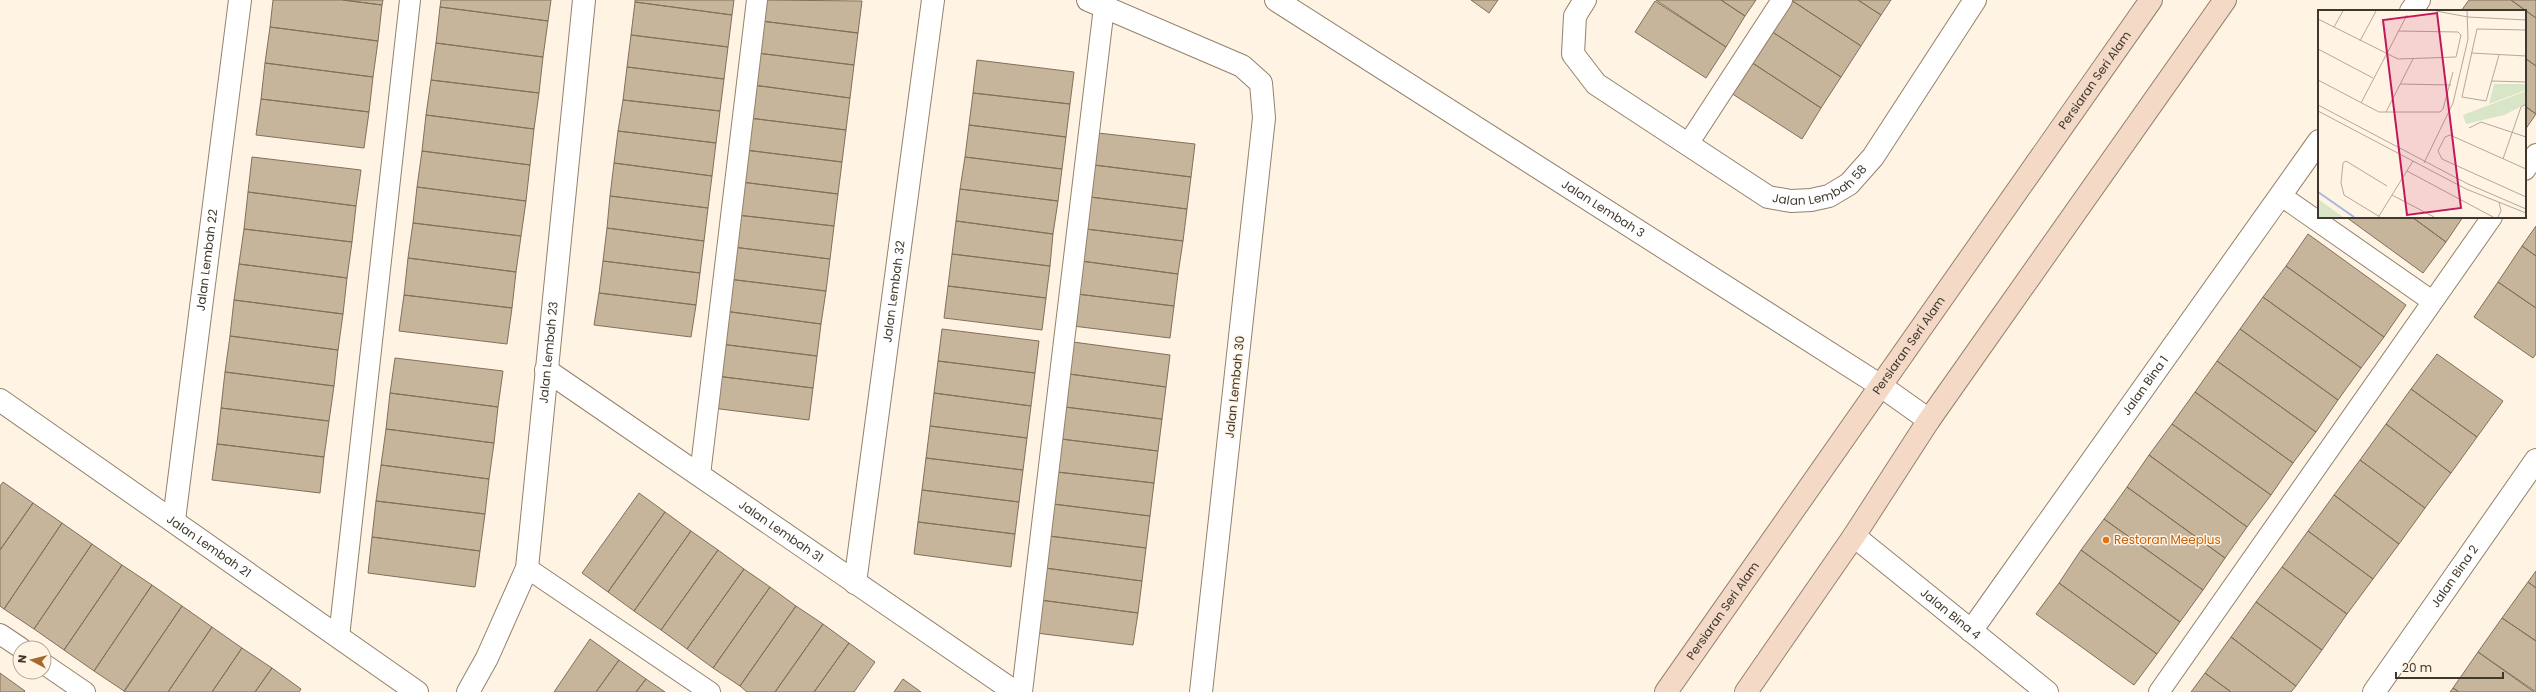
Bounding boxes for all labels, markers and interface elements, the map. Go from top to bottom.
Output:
inset map [2318,10,2526,218]
street label: Persiaran Seri Alam [2054,27,2135,133]
street label: Jalan Lembah 58 [1771,161,1870,209]
street label: Jalan Lembah 3 [1558,175,1648,241]
street label: Jalan Lembah 22 [192,208,221,312]
street label: Jalan Lembah 32 [878,239,909,344]
street label: Persiaran Seri Alam [1868,293,1949,398]
street label: Jalan Lembah 23 [535,301,562,404]
street label: Jalan Lembah 30 [1221,335,1248,439]
street label: Jalan Bina 1 [2118,352,2172,419]
street label: Jalan Lembah 31 [735,496,827,566]
street label: Jalan Lembah 21 [164,510,255,581]
place label: Restoran Meeplus [2114,531,2221,548]
marker: Restoran Meeplus [2101,535,2111,545]
street label: Jalan Bina 2 [2427,541,2482,611]
street label: Persiaran Seri Alam [1682,558,1763,663]
street label: Jalan Bina 4 [1917,584,1985,644]
north arrow [12,640,52,680]
text: N [14,654,31,664]
scale bar [2396,654,2503,680]
text: 20 m [2402,659,2432,676]

